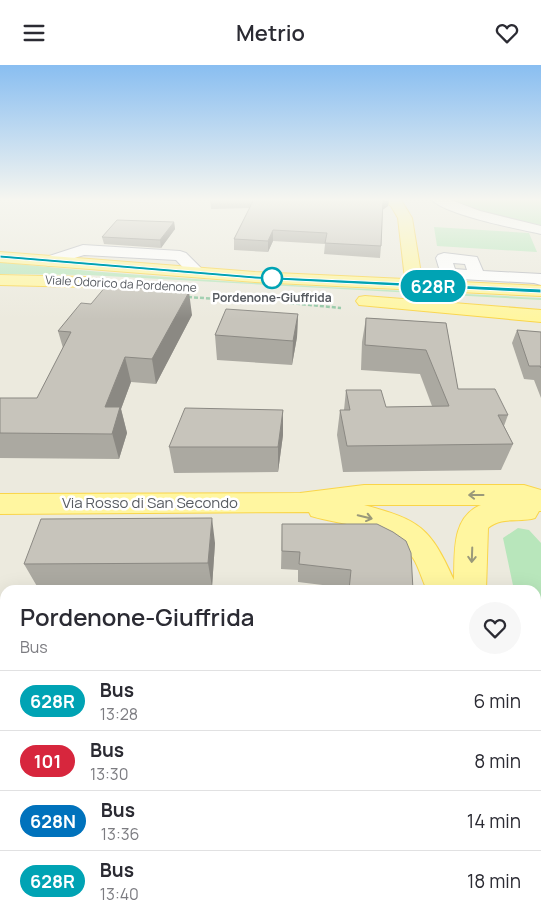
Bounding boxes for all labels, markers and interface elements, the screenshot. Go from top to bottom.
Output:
text: Metrio [236,18,305,48]
icon: menu [20,19,48,47]
icon: heart [493,19,521,47]
marker: Pordenone-Giuffrida [261,267,283,289]
line badge: 628R [398,270,468,302]
street label: Viale Odorico da Pordenone [45,271,197,296]
text: 628R [411,274,455,298]
place label: Pordenone-Giuffrida [212,289,332,306]
one-way arrow [468,490,484,500]
street label: Via Rosso di San Secondo [62,492,238,513]
one-way arrow [356,513,372,522]
one-way arrow [467,546,476,562]
text: Pordenone-Giuffrida [20,600,254,633]
button: heart [469,602,521,654]
text: Bus [20,636,48,658]
text: Bus [100,677,134,703]
text: 6 min [474,688,521,714]
text: 628R [30,689,75,713]
text: 13:28 [100,703,138,725]
text: Bus [90,737,124,763]
text: 8 min [474,748,521,774]
text: 101 [34,749,61,773]
text: 13:30 [90,763,128,785]
text: Bus [101,797,135,823]
text: 14 min [467,808,521,834]
text: 628N [30,809,76,833]
text: 13:36 [101,823,140,845]
text: Bus [100,857,134,883]
text: 18 min [467,868,521,894]
text: 628R [30,869,75,893]
text: 13:40 [100,883,139,905]

